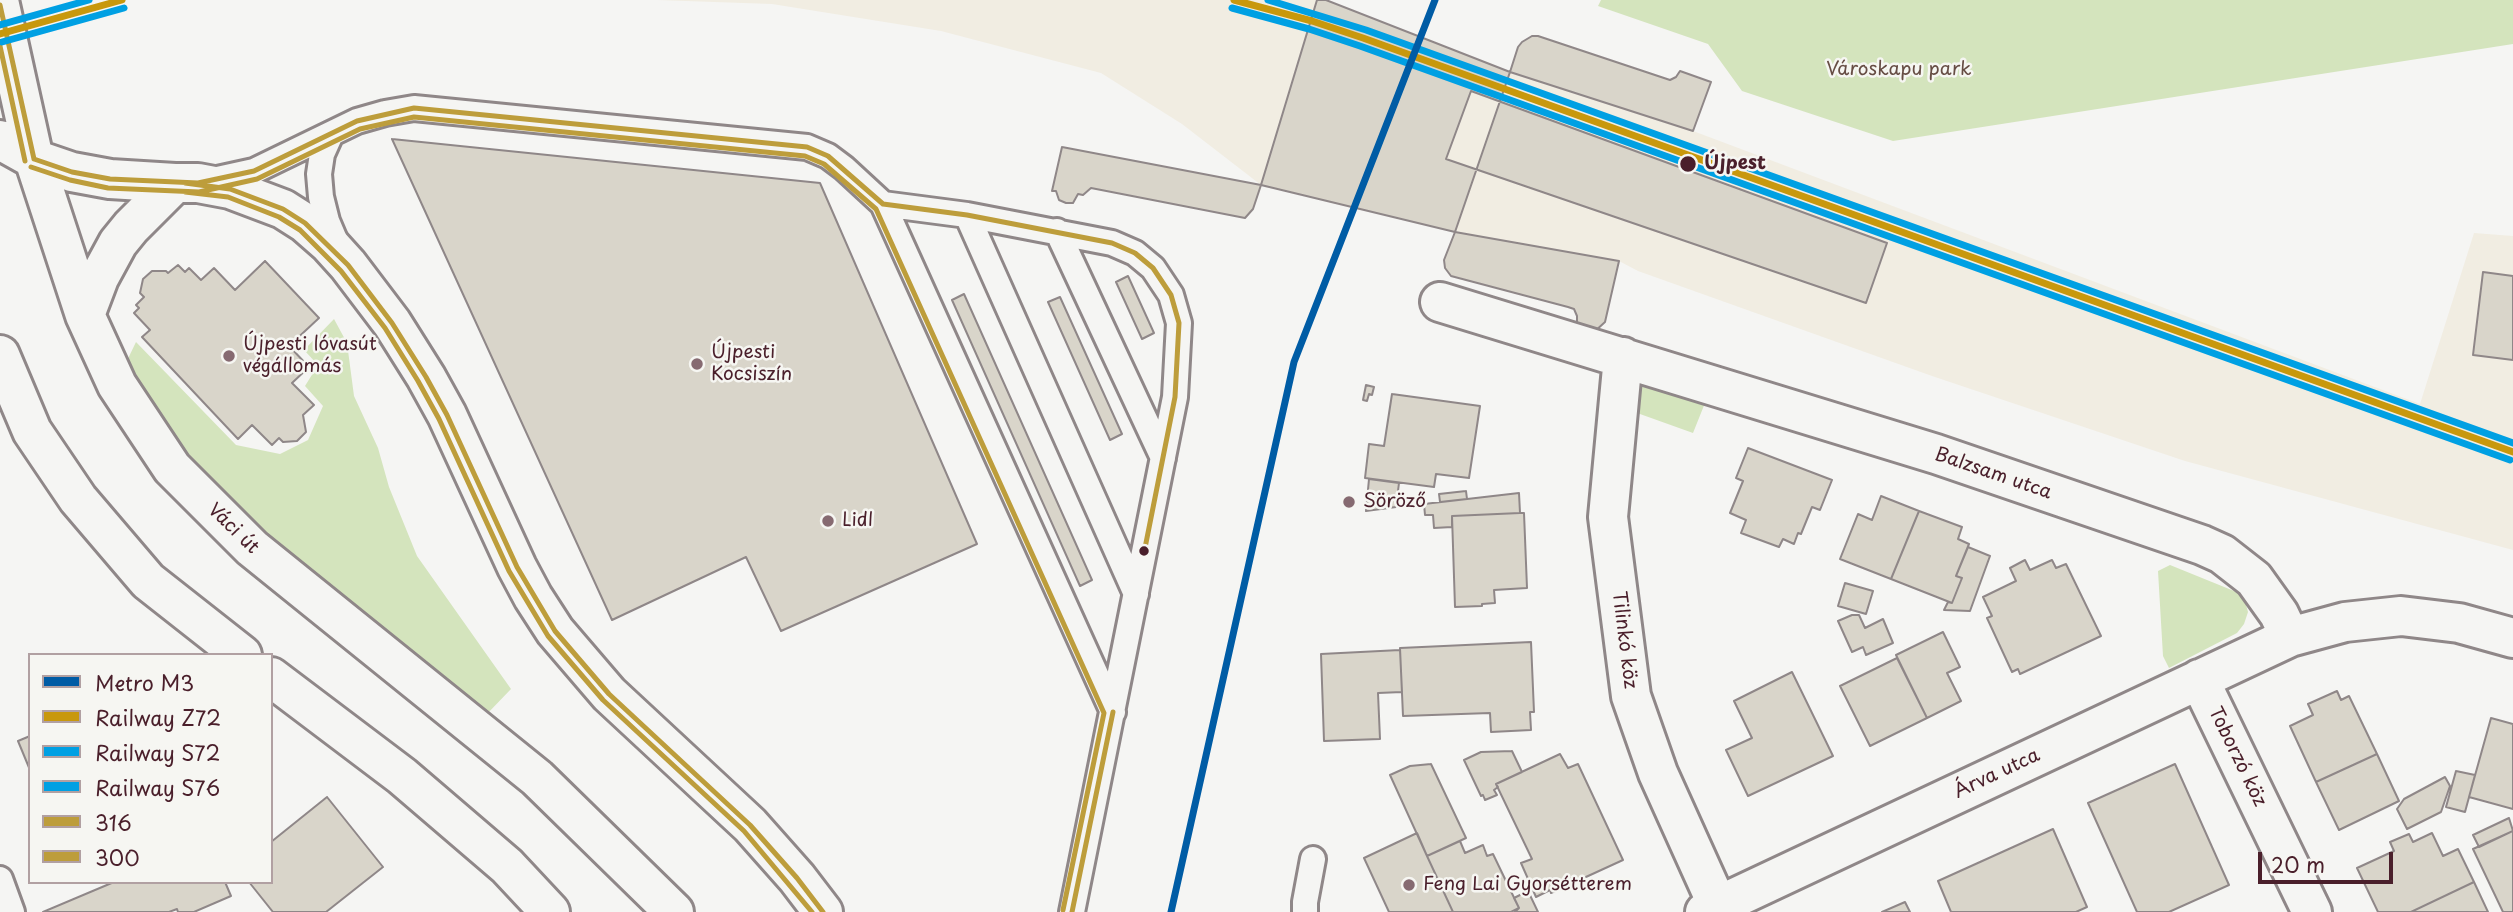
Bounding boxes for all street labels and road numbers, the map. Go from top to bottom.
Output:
street label: Balzsam utca [1931,443,2055,505]
street label: Váci út [203,499,263,559]
street label: Tilinkó köz [1607,590,1641,690]
street label: Toborzó köz [2203,703,2271,811]
street label: Árva utca [1950,744,2044,804]

